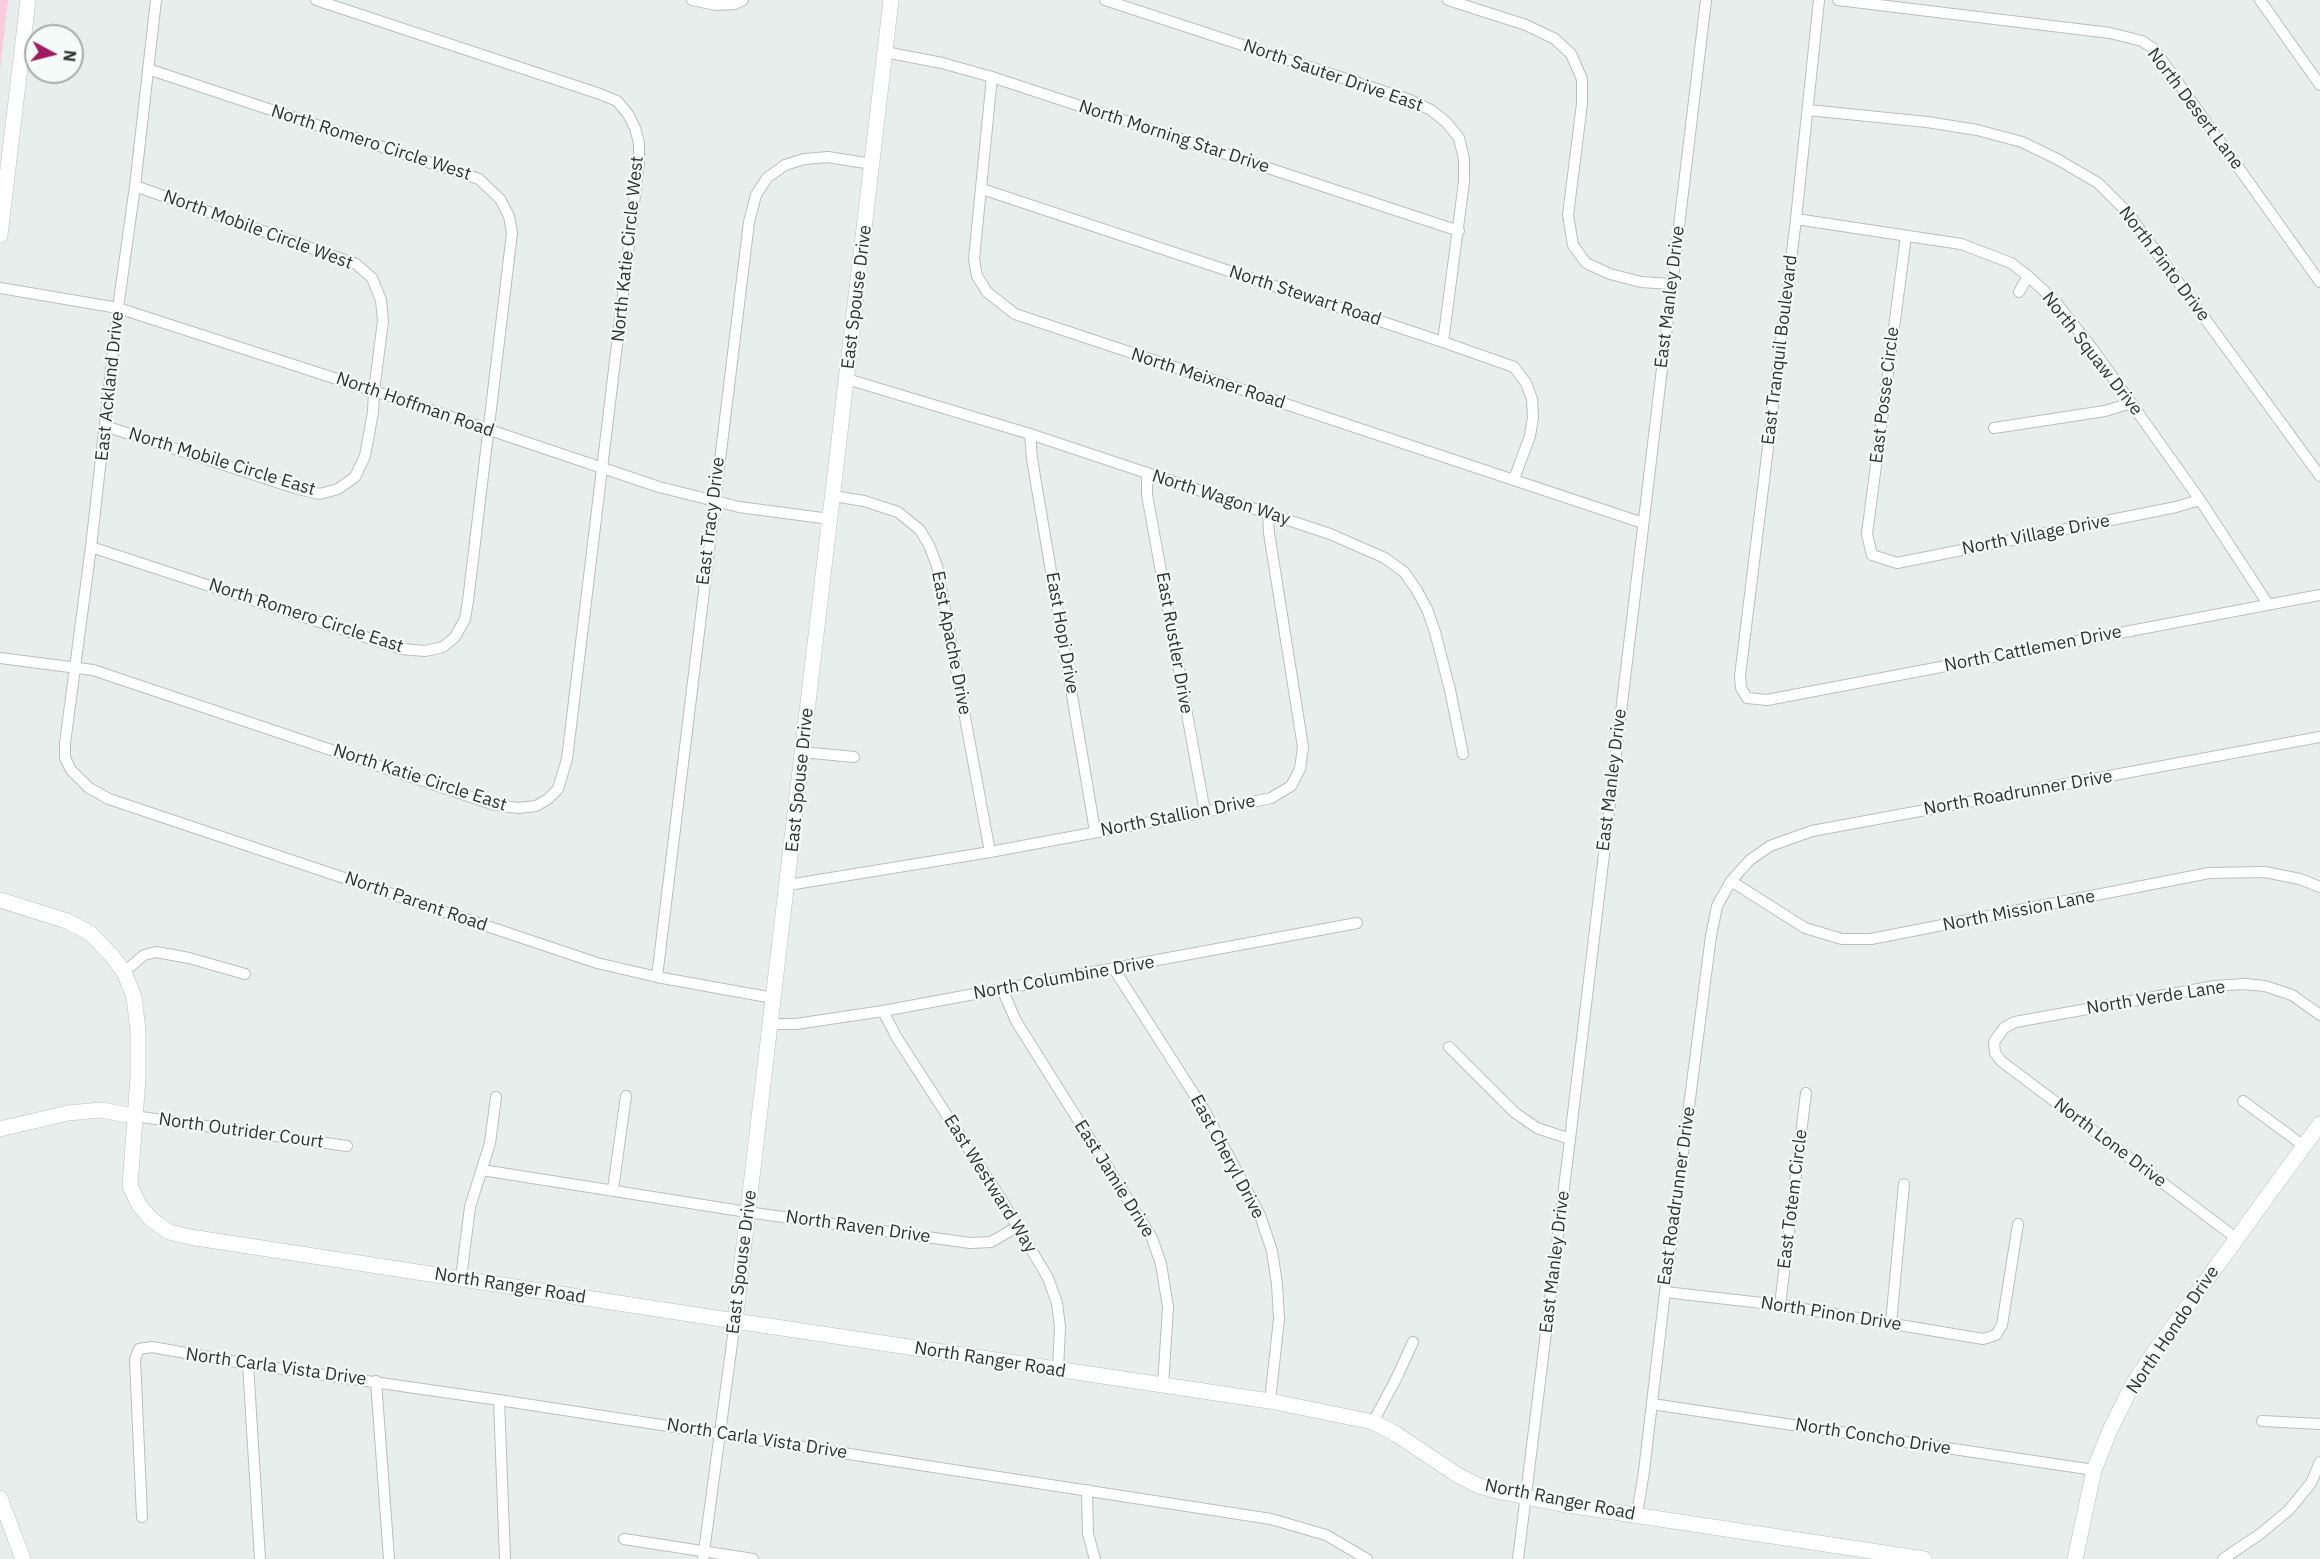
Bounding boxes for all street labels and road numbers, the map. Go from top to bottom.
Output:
street label: North Sauter Drive East [1240,35,1426,117]
street label: North Desert Lane [2142,44,2248,174]
street label: North Morning Star Drive [1076,96,1272,178]
street label: North Romero Circle West [268,100,474,186]
street label: North Katie Circle West [607,155,649,343]
street label: North Mobile Circle West [160,186,356,274]
street label: North Pinto Drive [2114,202,2214,326]
street label: East Spouse Drive [837,224,877,370]
street label: East Manley Drive [1651,224,1689,370]
street label: East Tranquil Boulevard [1758,254,1802,446]
street label: North Stewart Road [1226,261,1384,331]
street label: North Squaw Drive [2037,288,2147,420]
street label: East Ackland Drive [91,310,129,462]
street label: East Posse Circle [1866,325,1904,465]
street label: North Meixner Road [1128,344,1288,414]
street label: North Hoffman Road [333,368,497,442]
street label: North Mobile Circle East [126,423,318,501]
street label: East Tracy Drive [692,456,730,586]
street label: North Wagon Way [1149,465,1293,531]
street label: North Village Drive [1960,510,2112,560]
street label: East Apache Drive [926,569,976,717]
street label: East Hopi Drive [1041,571,1083,695]
street label: East Rustler Drive [1151,571,1197,715]
street label: North Romero Circle East [206,574,406,658]
street label: North Cattlemen Drive [1943,621,2123,677]
street label: East Spouse Drive [782,707,818,853]
street label: East Manley Drive [1593,707,1631,853]
street label: North Katie Circle East [330,740,510,816]
street label: North Roadrunner Drive [1922,766,2114,820]
street label: North Stallion Drive [1099,790,1257,842]
street label: North Parent Road [342,868,490,936]
street label: North Mission Lane [1941,886,2097,936]
street label: North Columbine Drive [972,951,1156,1005]
street label: North Verde Lane [2085,976,2227,1020]
street label: East Cheryl Drive [1185,1091,1269,1223]
street label: North Lone Drive [2049,1094,2171,1192]
street label: East Roadrunner Drive [1654,1105,1700,1287]
street label: North Outrider Court [157,1109,325,1153]
street label: East Westward Way [939,1111,1041,1257]
street label: East Jamie Drive [1069,1116,1159,1242]
street label: East Totem Circle [1774,1128,1812,1270]
street label: East Spouse Drive [722,1189,762,1335]
street label: East Manley Drive [1536,1189,1574,1335]
street label: North Raven Drive [784,1206,932,1248]
street label: North Hondo Drive [2122,1262,2224,1398]
street label: North Ranger Road [433,1263,587,1309]
street label: North Pinon Drive [1759,1292,1903,1336]
street label: North Ranger Road [913,1337,1067,1383]
street label: North Carla Vista Drive [184,1344,368,1390]
street label: North Carla Vista Drive [665,1414,849,1464]
street label: North Concho Drive [1794,1414,1952,1460]
street label: North Ranger Road [1483,1475,1637,1525]

